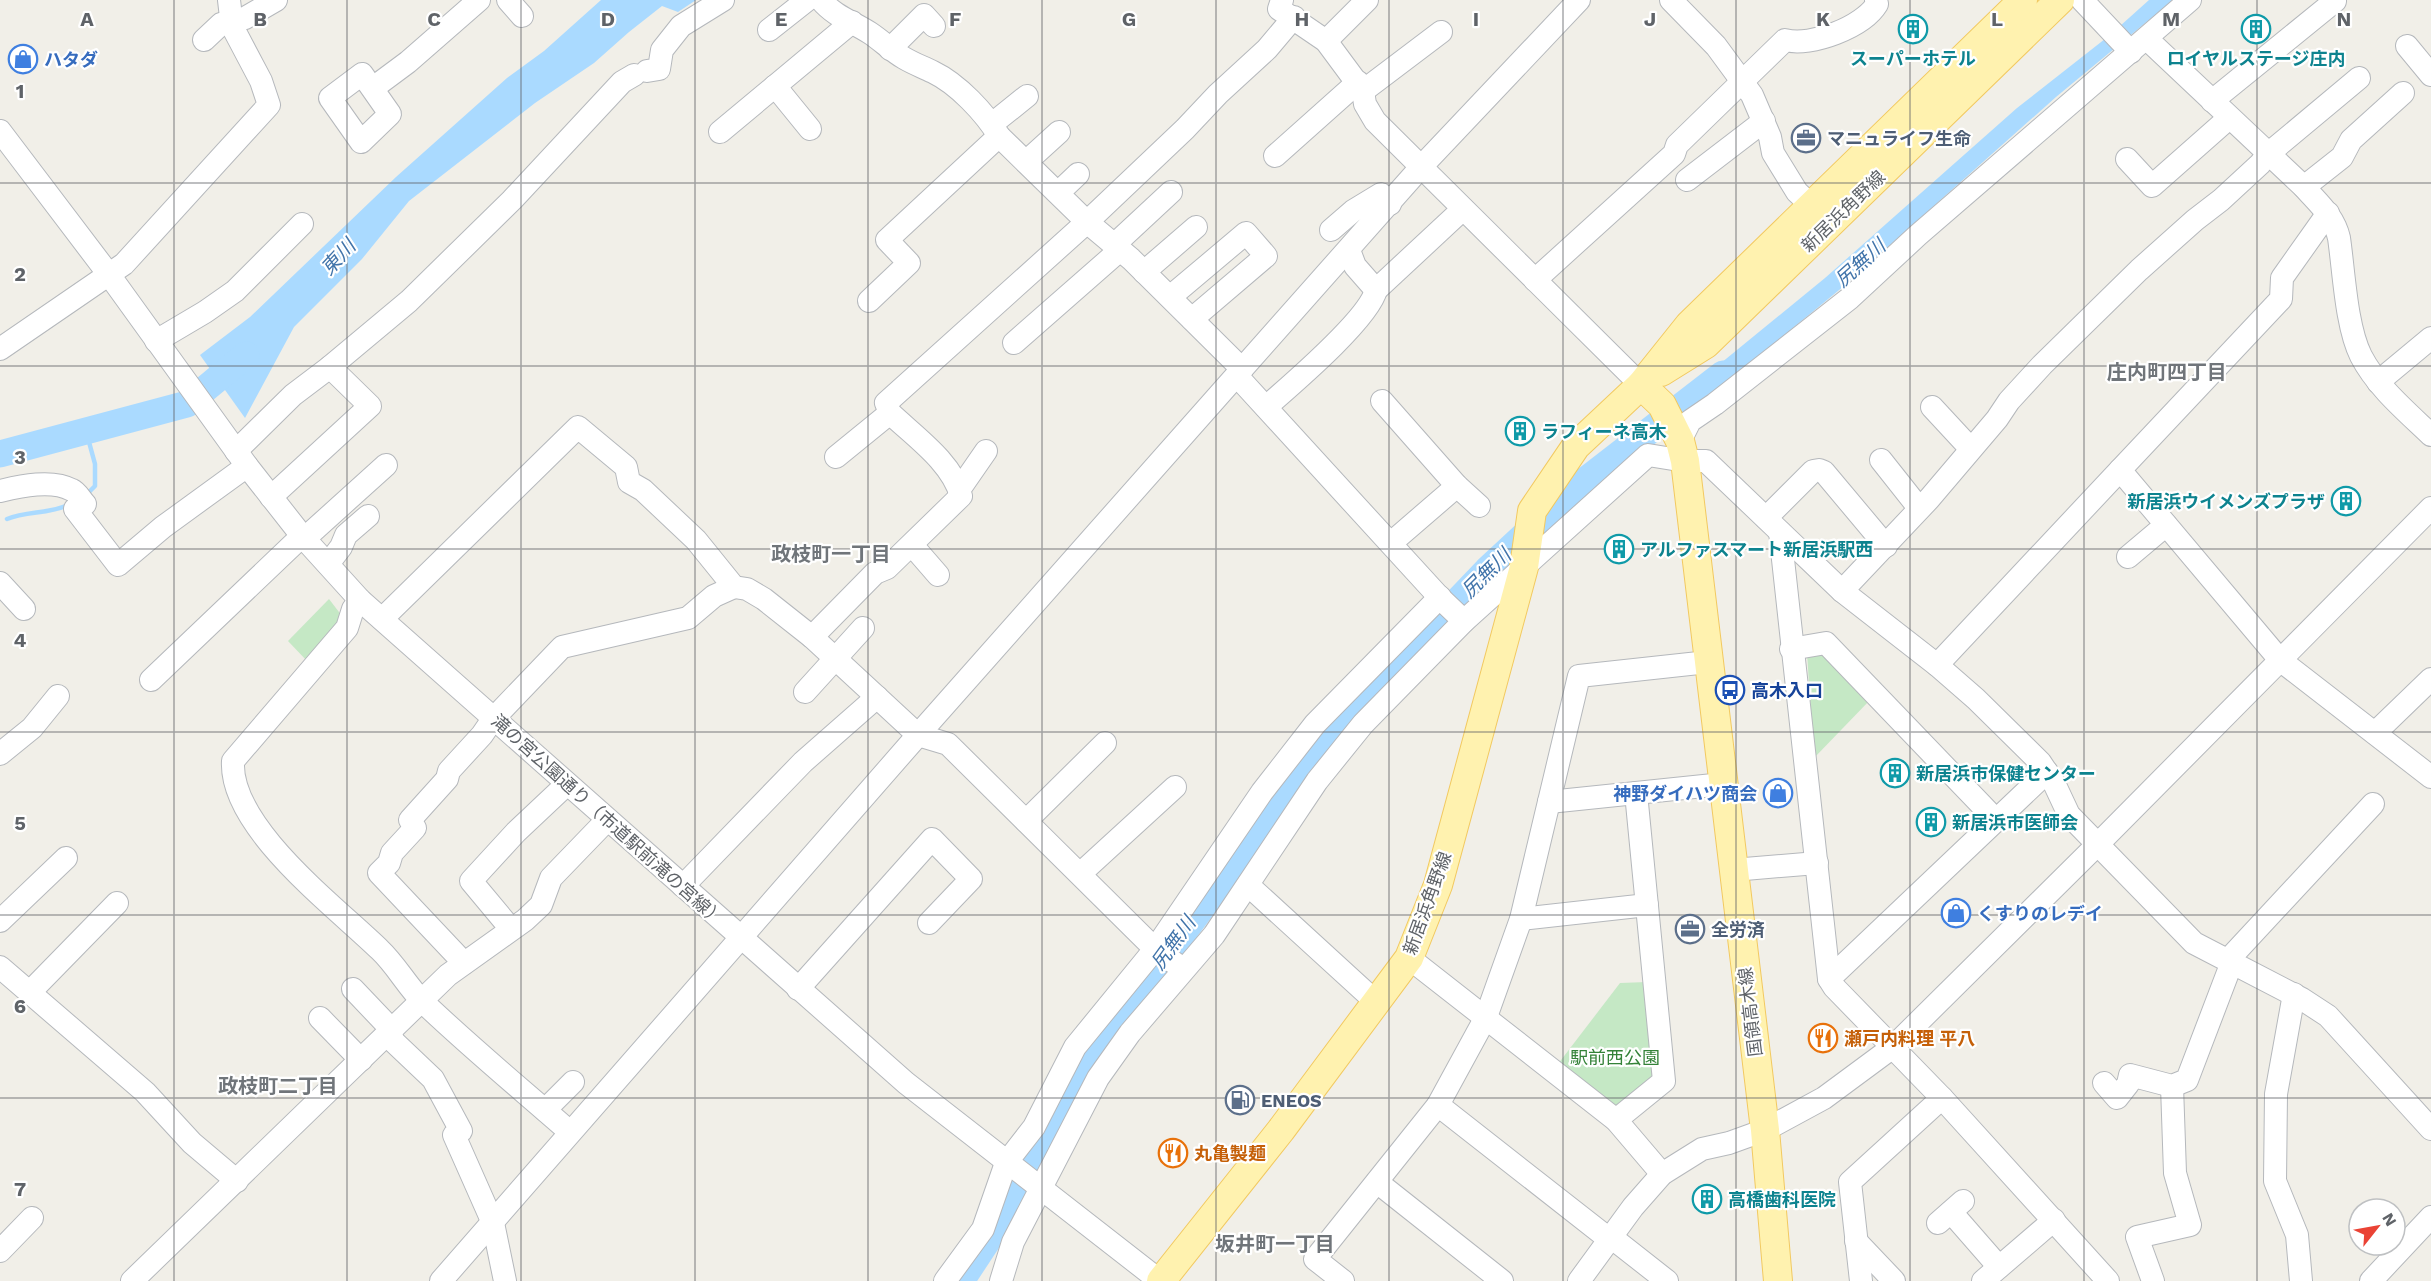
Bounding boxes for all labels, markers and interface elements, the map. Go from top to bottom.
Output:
text: A [80,7,94,31]
text: B [253,7,267,31]
text: C [427,7,441,31]
text: D [601,7,615,31]
text: E [775,7,787,31]
text: F [949,7,961,31]
text: G [1122,7,1136,31]
text: H [1295,7,1309,31]
text: I [1473,7,1479,31]
text: J [1644,7,1656,31]
text: K [1816,7,1830,31]
text: L [1991,7,2003,31]
text: M [2162,7,2180,31]
text: N [2337,7,2351,31]
building icon: スーパーホテル [1897,13,1929,45]
building icon: ロイヤルステージ庄内 [2240,13,2272,45]
shop icon: ハタダ [7,43,39,75]
place label: スーパーホテル [1850,48,1976,69]
place label: ロイヤルステージ庄内 [2166,48,2346,69]
place label: ハタダ [44,49,98,70]
text: 1 [16,79,24,103]
office icon: マニュライフ生命 [1790,122,1822,154]
place label: マニュライフ生命 [1827,128,1971,149]
street label: 新居浜角野線 [1797,166,1889,256]
water label: 東川 [316,233,362,280]
water label: 尻無川 [1830,233,1892,292]
text: 2 [14,262,26,286]
district label: 庄内町四丁目 [2107,360,2227,384]
building icon: ラフィーネ高木 [1504,415,1536,447]
place label: ラフィーネ高木 [1541,421,1667,442]
text: 3 [14,445,26,469]
building icon: 新居浜ウイメンズプラザ [2330,485,2362,517]
place label: 新居浜ウイメンズプラザ [2127,491,2325,512]
building icon: アルファスマート新居浜駅西 [1603,533,1635,565]
place label: アルファスマート新居浜駅西 [1640,539,1873,560]
district label: 政枝町一丁目 [771,542,891,566]
water label: 尻無川 [1456,542,1517,603]
text: 4 [14,628,27,652]
bus stop icon: 高木入口 [1714,674,1746,706]
place label: 高木入口 [1751,680,1823,701]
street label: 滝の宮公園通り（市道駅前滝の宮線） [487,710,729,930]
building icon: 新居浜市保健センター [1879,757,1911,789]
place label: 新居浜市保健センター [1916,763,2096,784]
shop icon: 神野ダイハツ商会 [1762,777,1794,809]
place label: 神野ダイハツ商会 [1613,783,1757,804]
building icon: 新居浜市医師会 [1915,806,1947,838]
text: 5 [14,811,26,835]
place label: 新居浜市医師会 [1952,812,2078,833]
street label: 新居浜角野線 [1399,849,1455,957]
shop icon: くすりのレデイ [1940,897,1972,929]
place label: くすりのレデイ [1977,903,2103,924]
water label: 尻無川 [1146,910,1202,974]
office icon: 全労済 [1674,913,1706,945]
place label: 全労済 [1711,919,1765,940]
street label: 国領高木線 [1734,966,1766,1058]
text: 6 [14,994,26,1018]
restaurant icon: 瀬戸内料理 平八 [1807,1022,1839,1054]
place label: 瀬戸内料理 平八 [1844,1028,1975,1049]
park label: 駅前西公園 [1570,1047,1660,1068]
district label: 政枝町二丁目 [218,1074,338,1098]
fuel station icon: ENEOS [1224,1084,1256,1116]
place label: ENEOS [1261,1090,1322,1111]
restaurant icon: 丸亀製麺 [1157,1137,1189,1169]
place label: 丸亀製麺 [1194,1143,1266,1164]
text: 7 [14,1177,26,1201]
building icon: 高橋歯科医院 [1691,1183,1723,1215]
place label: 高橋歯科医院 [1728,1189,1836,1210]
north arrow [2347,1197,2407,1257]
text: N [2378,1210,2401,1230]
district label: 坂井町一丁目 [1215,1232,1335,1256]

